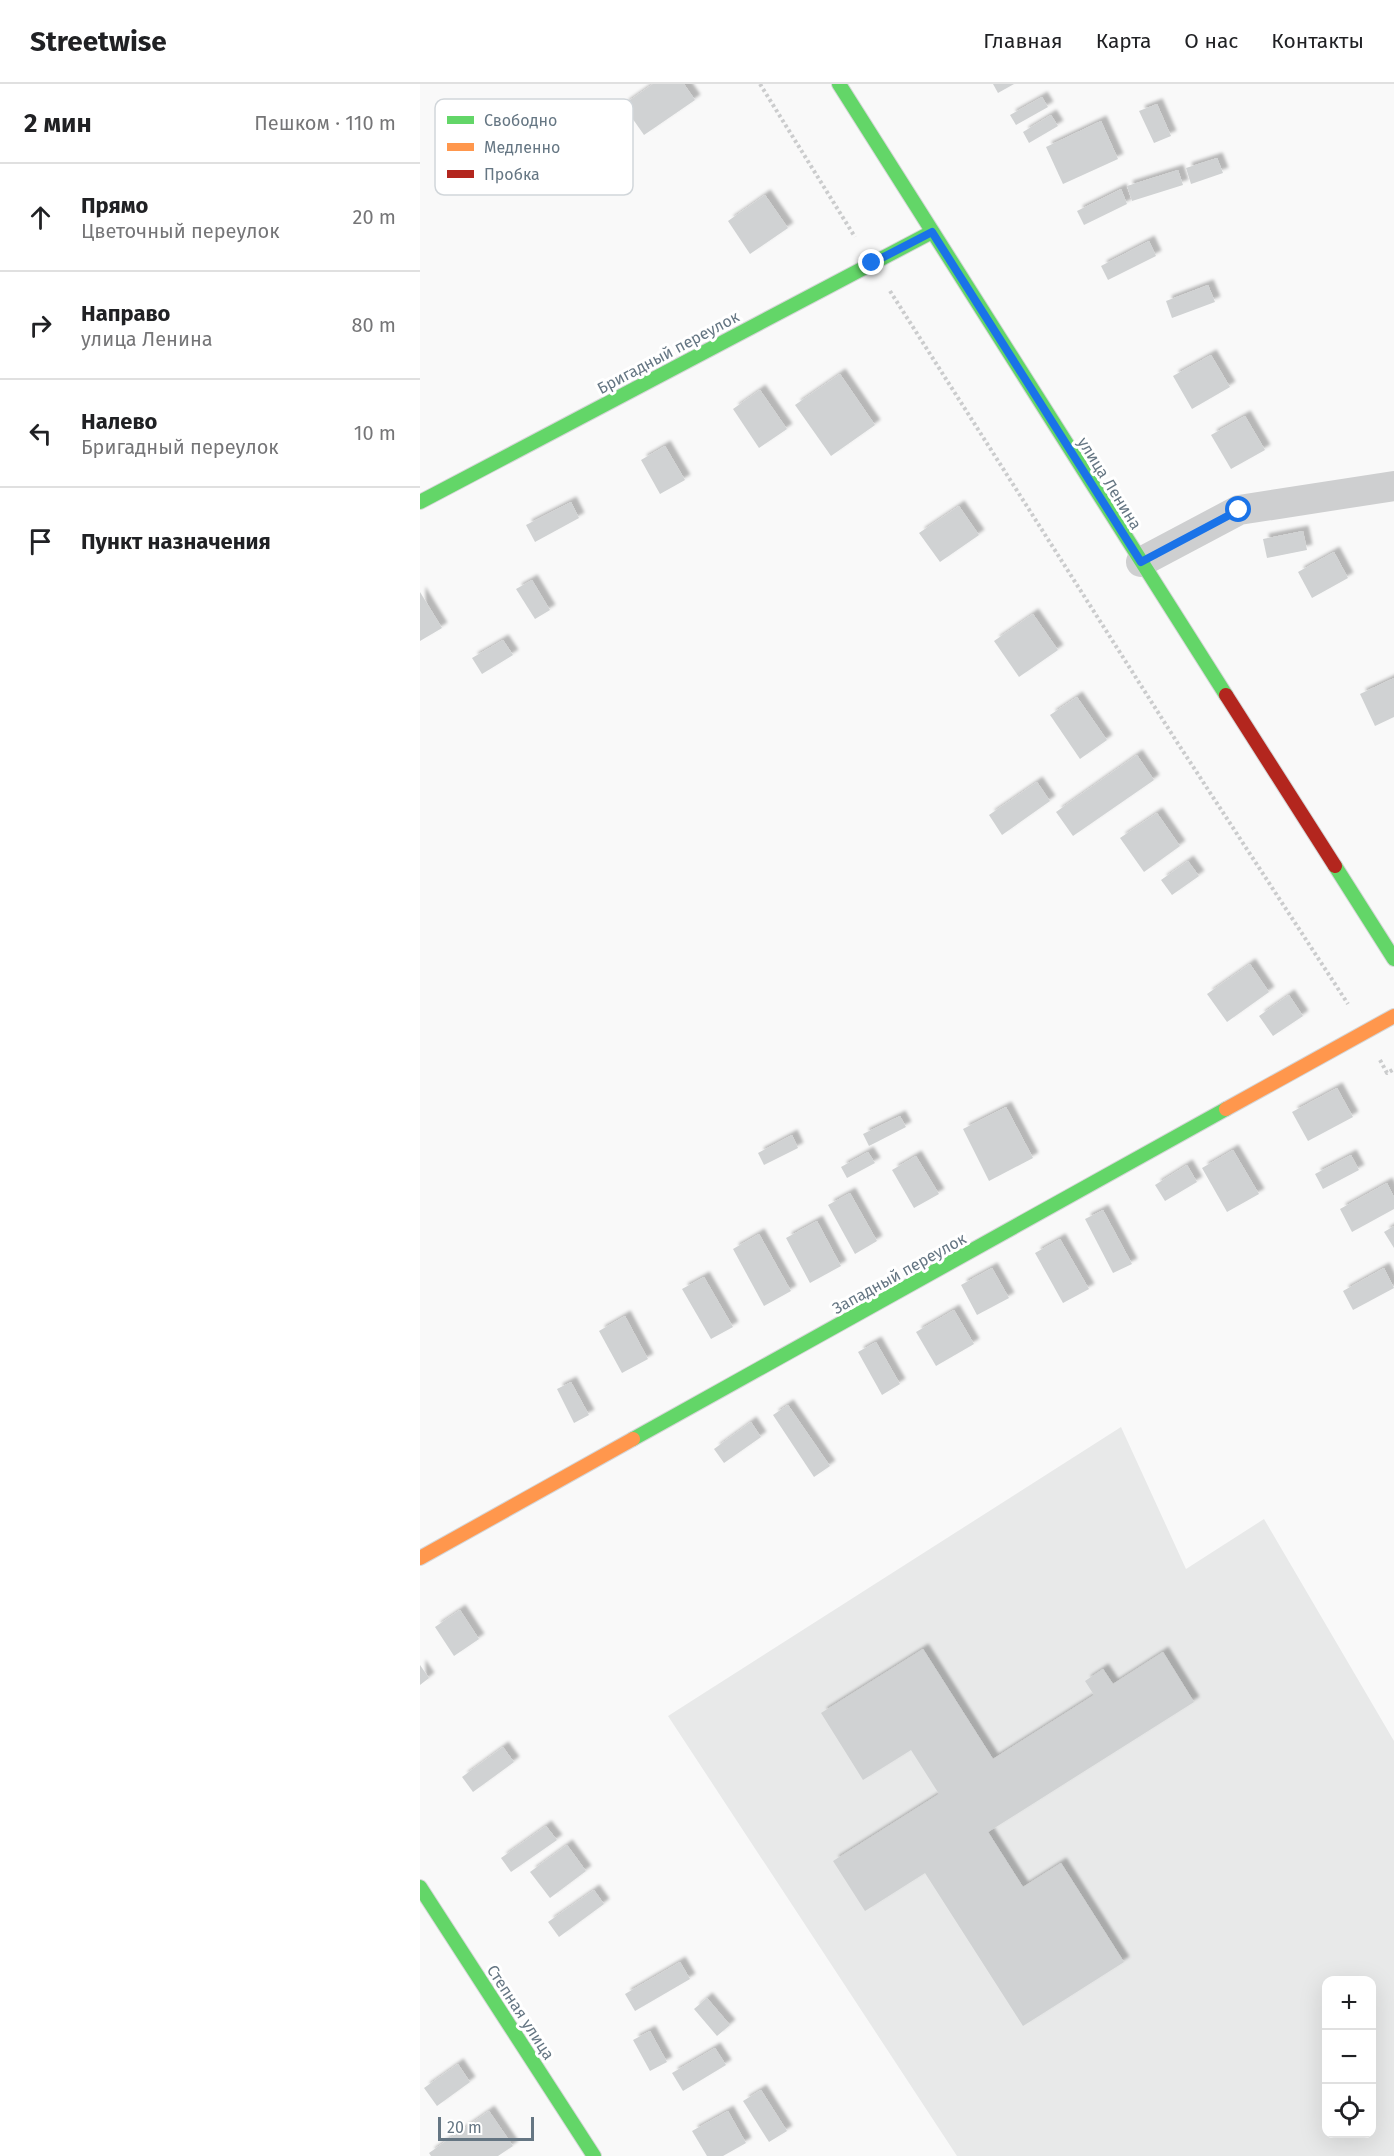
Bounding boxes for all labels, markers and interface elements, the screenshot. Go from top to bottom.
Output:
text: Streetwise [30,25,167,58]
text: Главная [983,28,1063,54]
text: Карта [1096,28,1151,54]
text: О нас [1184,28,1238,54]
text: Контакты [1271,28,1364,54]
legend [435,99,633,195]
text: 2 мин [24,108,92,139]
text: Пешком · 110 m [254,111,396,135]
text: Свободно [484,111,557,130]
text: Медленно [484,138,560,157]
text: Пробка [484,165,540,184]
text: Прямо [81,192,148,219]
icon: ahead [24,201,57,234]
text: 20 m [353,205,396,229]
text: Цветочный переулок [81,219,280,243]
route end [858,249,884,275]
text: Направо [81,300,170,327]
street label: Бригадный переулок [594,307,743,398]
icon: right [24,309,57,342]
text: 80 m [351,313,396,337]
text: улица Ленина [81,327,213,351]
text: Налево [81,408,157,435]
icon: left [24,417,57,450]
text: 10 m [354,421,396,445]
street label: улица Ленина [1074,434,1146,533]
text: Бригадный переулок [81,435,279,459]
route start [1225,496,1251,522]
icon: arrive [24,525,57,558]
text: Пункт назначения [81,528,271,555]
street label: Западный переулок [829,1228,970,1318]
street label: Степная улица [483,1961,558,2063]
map controls [1322,1976,1376,2138]
button: + [1322,1976,1376,2030]
button: − [1322,2030,1376,2084]
button: locate [1322,2084,1376,2138]
scale bar [438,2114,534,2142]
text: 20 m [447,2118,482,2137]

